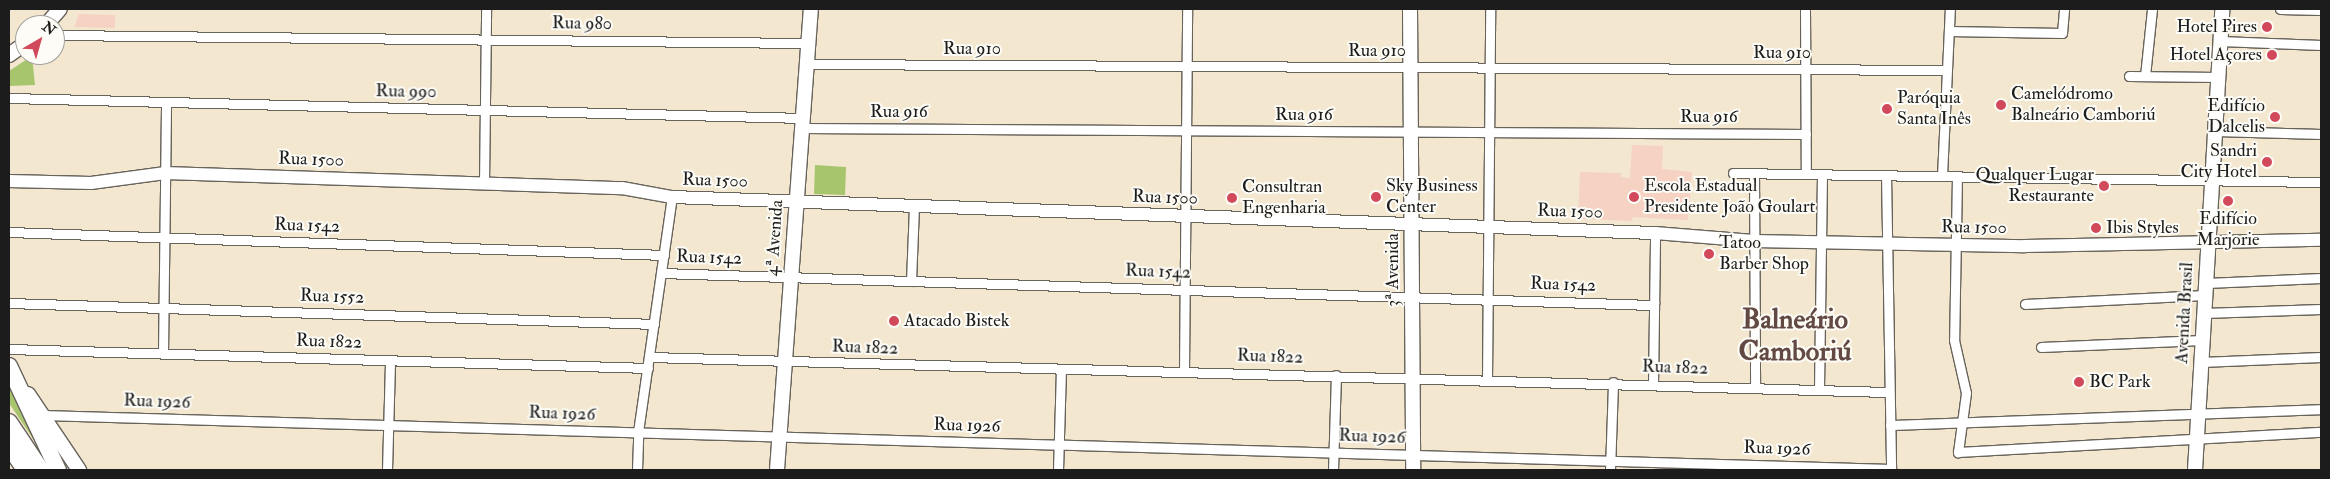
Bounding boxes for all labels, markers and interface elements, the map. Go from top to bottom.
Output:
street label: Rua 980 [552,13,612,35]
north arrow [15,15,65,65]
place label: Hotel Pires [2176,16,2257,38]
text: N [39,18,59,39]
marker: Hotel Pires [2261,21,2273,33]
street label: Rua 910 [943,38,1001,60]
street label: Rua 910 [1348,40,1406,62]
street label: Rua 910 [1753,42,1811,64]
place label: Hotel Açores [2169,44,2262,66]
marker: Hotel Açores [2266,49,2278,61]
street label: Rua 990 [375,81,437,103]
place label: Camelódromo Balneário Camboriú [2011,84,2155,126]
place label: Paróquia Santa Inês [1897,88,1971,130]
place label: Edifício Dalcelis [2207,96,2265,138]
marker: Camelódromo Balneário Camboriú [1995,99,2007,111]
street label: Rua 916 [870,101,928,123]
marker: Paróquia Santa Inês [1881,103,1893,115]
street label: Rua 916 [1275,104,1333,126]
street label: Rua 916 [1680,106,1738,128]
marker: Edifício Dalcelis [2269,111,2281,123]
place label: Sandri City Hotel [2181,141,2257,183]
street label: Rua 1500 [278,148,344,172]
marker: Sandri City Hotel [2261,156,2273,168]
place label: Qualquer Lugar Restaurante [1976,165,2094,208]
street label: Rua 1500 [682,169,748,193]
place label: Sky Business Center [1386,176,1478,218]
place label: Escola Estadual Presidente João Goulart [1644,176,1815,218]
place label: Consultran Engenharia [1242,177,1326,220]
marker: Qualquer Lugar Restaurante [2098,180,2110,192]
street label: Rua 1500 [1132,186,1198,210]
marker: Sky Business Center [1370,191,1382,203]
marker: Escola Estadual Presidente João Goulart [1628,191,1640,203]
marker: Consultran Engenharia [1226,192,1238,204]
marker: Edifício Marjorie [2222,195,2234,207]
street label: 4ª Avenida [762,199,788,277]
street label: Rua 1500 [1537,200,1603,224]
place label: Edifício Marjorie [2196,209,2260,252]
street label: Rua 1542 [274,214,340,238]
street label: Rua 1500 [1941,217,2007,239]
place label: Ibis Styles [2106,217,2179,239]
marker: Ibis Styles [2090,222,2102,234]
street label: 3ª Avenida [1382,233,1404,307]
place label: Tatoo Barber Shop [1719,233,1809,276]
street label: Rua 1542 [676,246,742,270]
marker: Tatoo Barber Shop [1703,248,1715,260]
street label: Rua 1542 [1125,260,1191,284]
street label: Avenida Brasil [2172,262,2198,364]
street label: Rua 1542 [1530,273,1596,297]
street label: Rua 1552 [299,285,365,309]
district label: Balneário Camboriú [1739,303,1851,369]
place label: Atacado Bistek [904,310,1009,332]
marker: Atacado Bistek [888,315,900,327]
street label: Rua 1822 [295,330,363,354]
street label: Rua 1822 [831,336,899,360]
street label: Rua 1822 [1236,345,1304,369]
street label: Rua 1822 [1641,356,1709,380]
place label: BC Park [2089,371,2151,393]
marker: BC Park [2073,376,2085,388]
street label: Rua 1926 [123,390,191,414]
street label: Rua 1926 [528,402,596,426]
street label: Rua 1926 [933,414,1001,438]
street label: Rua 1926 [1338,425,1406,449]
street label: Rua 1926 [1743,437,1811,461]

